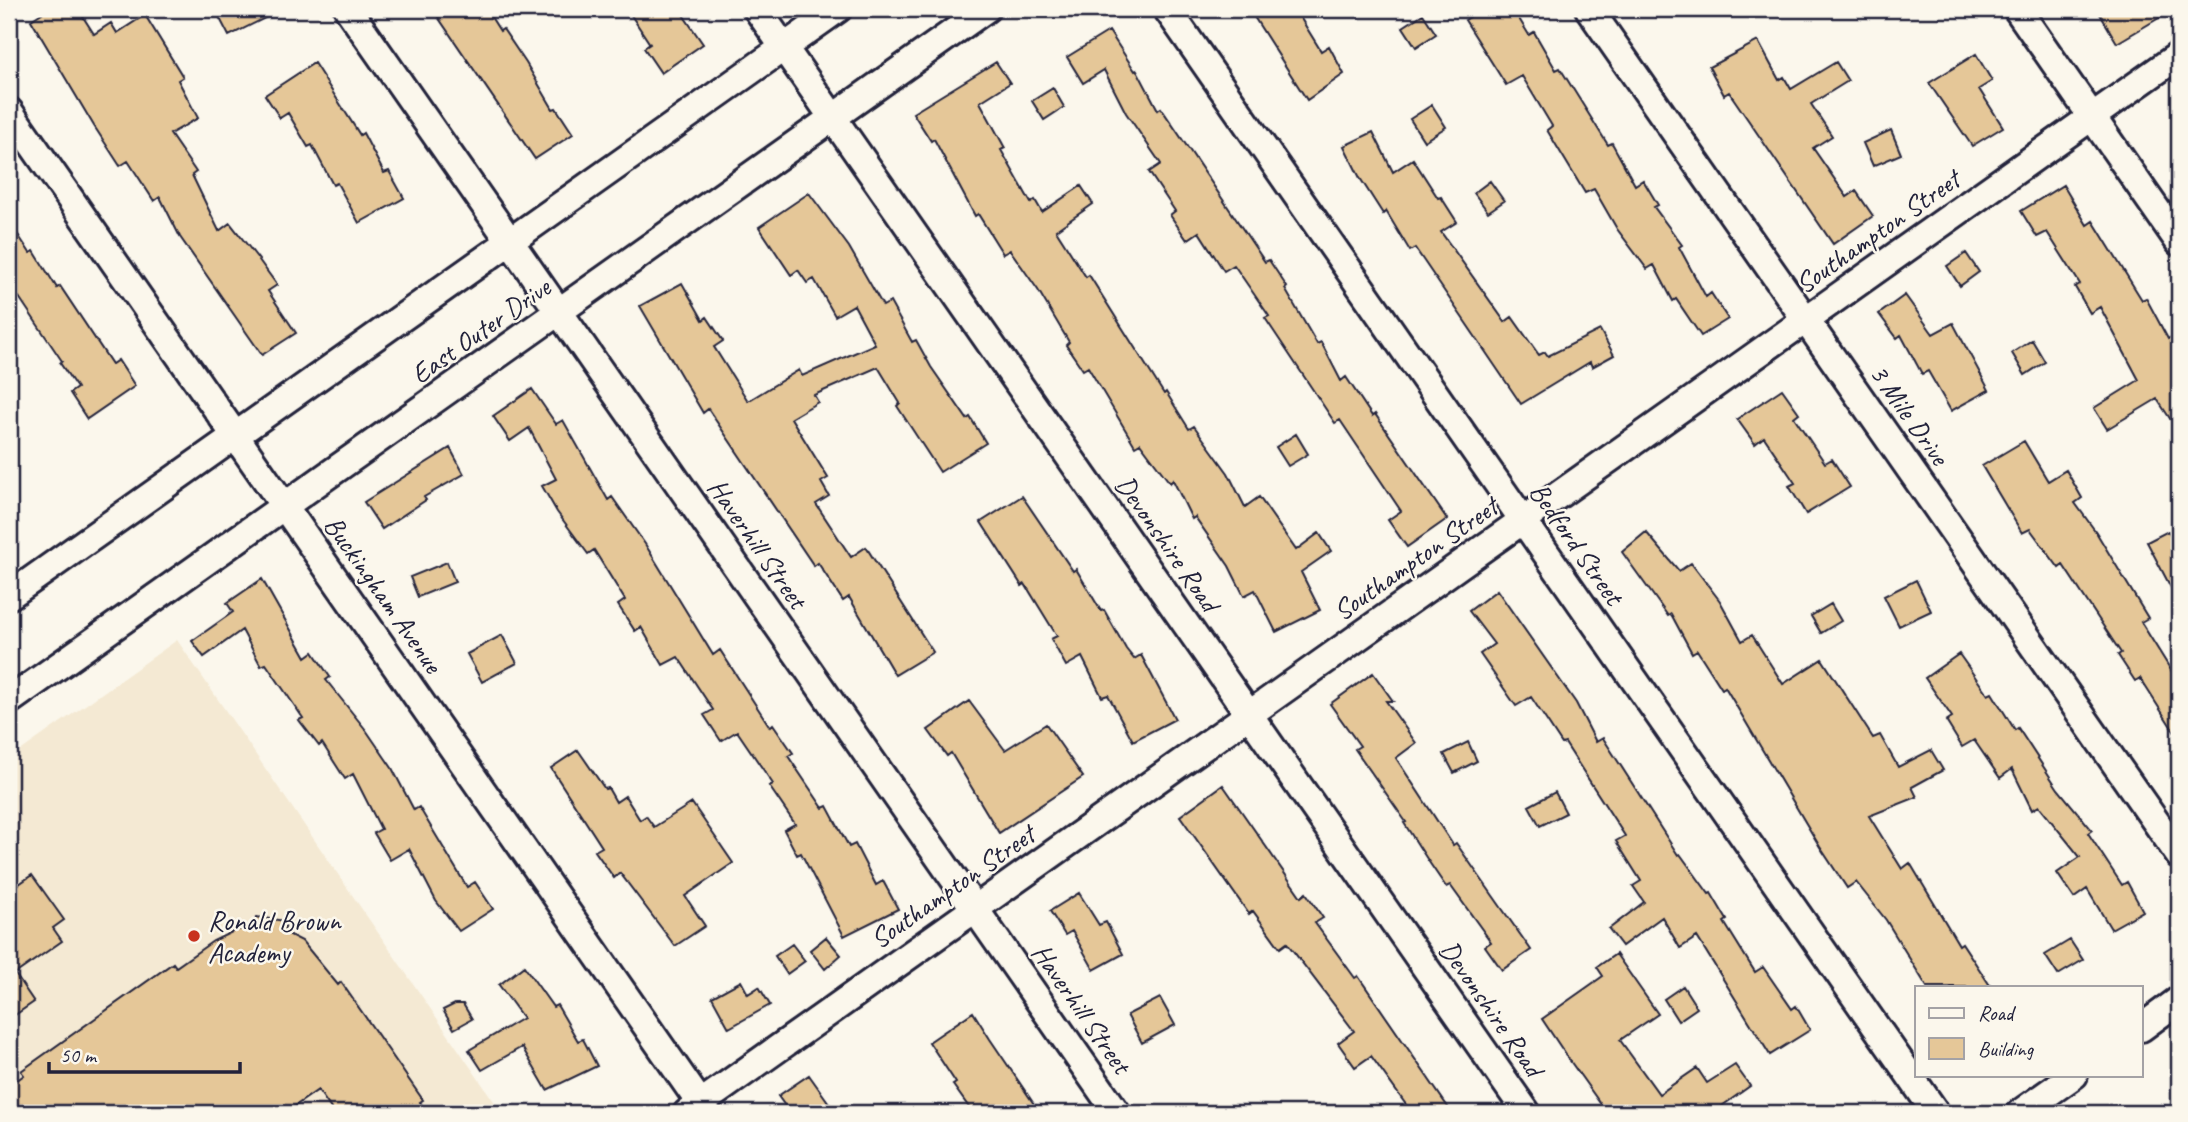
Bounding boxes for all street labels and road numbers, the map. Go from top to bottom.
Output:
street label: Southampton Street [1788,160,1969,301]
street label: East Outer Drive [404,269,558,391]
street label: 3 Mile Drive [1862,357,1958,473]
street label: Devonshire Road [1108,468,1230,621]
street label: Haverhill Street [700,472,817,617]
street label: Bedford Street [1522,476,1633,613]
street label: Southampton Street [1326,487,1507,628]
street label: Buckingham Avenue [317,509,452,681]
street label: Southampton Street [863,815,1044,956]
street label: Devonshire Road [1432,933,1554,1086]
street label: Haverhill Street [1024,937,1141,1082]

